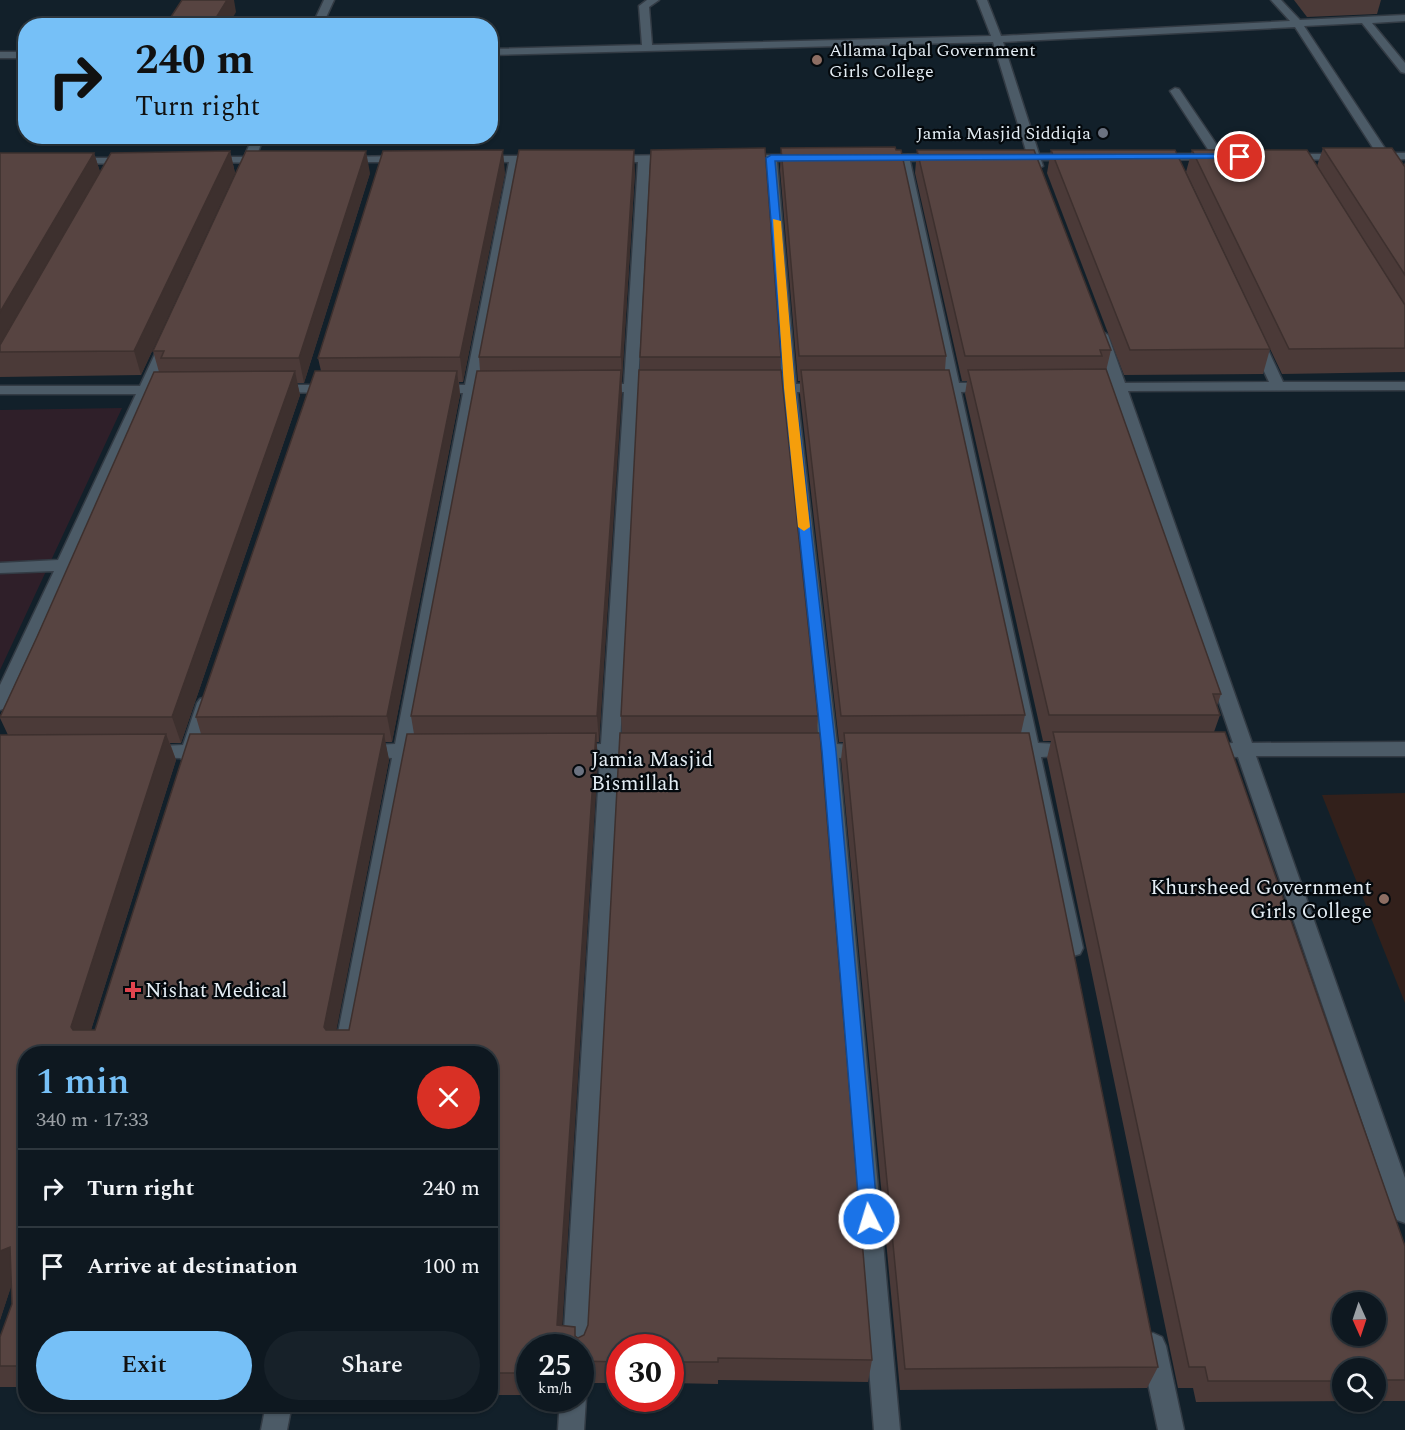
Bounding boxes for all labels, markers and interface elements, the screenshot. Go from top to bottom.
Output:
text: 240 m [135,29,254,92]
place label: Allama Iqbal Government Girls College [829,37,1036,85]
icon: right [36,42,114,120]
marker: Allama Iqbal Government Girls College [810,53,824,67]
text: Turn right [135,86,260,128]
place label: Jamia Masjid Siddiqia [916,120,1091,147]
marker: Jamia Masjid Siddiqia [1096,126,1110,140]
pin [1214,131,1265,182]
icon: arrive [1223,140,1256,173]
place label: Jamia Masjid Bismillah [591,744,713,800]
marker: Jamia Masjid Bismillah [572,764,586,778]
place label: Khursheed Government Girls College [1150,872,1372,928]
marker: Khursheed Government Girls College [1377,892,1391,906]
place label: Nishat Medical [145,975,288,1007]
marker: Nishat Medical [126,983,140,997]
text: 1 min [36,1055,129,1110]
button: close [417,1066,480,1129]
text: 340 m · 17:33 [36,1105,148,1135]
icon: right [36,1172,69,1205]
text: Turn right [87,1172,194,1205]
text: 240 m [423,1172,480,1205]
position arrow [837,1187,901,1251]
icon: arrive [36,1250,69,1283]
text: Arrive at destination [87,1250,298,1283]
text: 100 m [423,1250,480,1283]
north arrow [1332,1292,1386,1346]
map controls [1332,1292,1386,1412]
button: Exit [36,1331,252,1400]
button: Share [264,1331,480,1400]
speed limit sign: 30 [606,1334,684,1412]
text: 25 [538,1343,572,1389]
button: search [1332,1358,1386,1412]
text: km/h [538,1377,572,1400]

